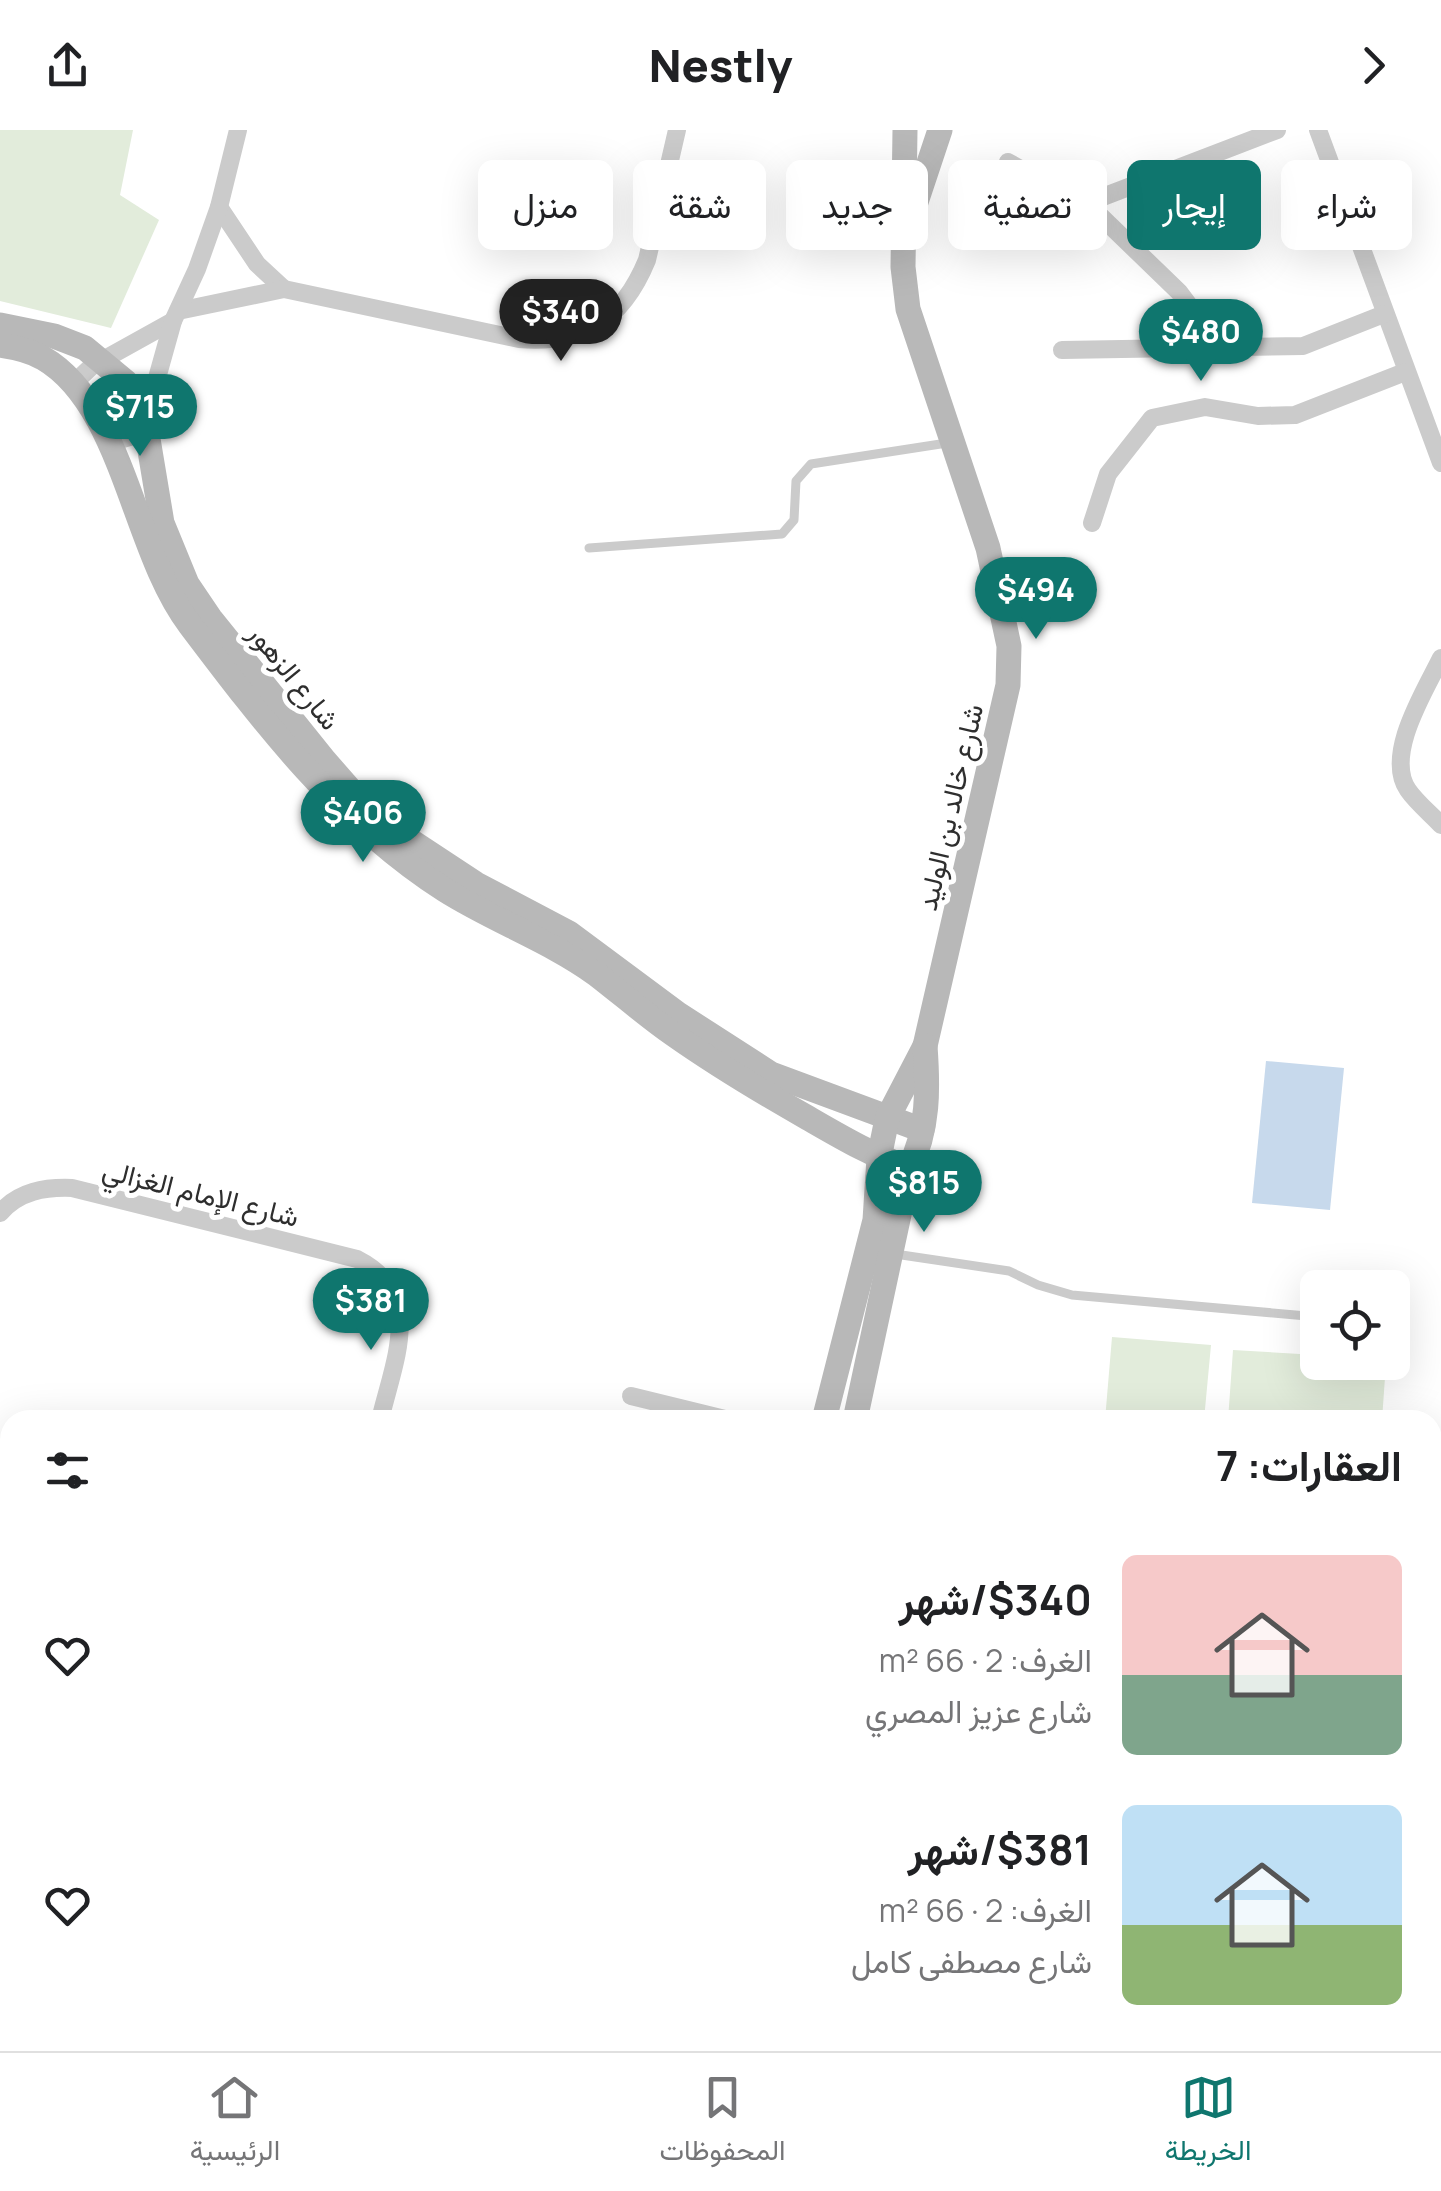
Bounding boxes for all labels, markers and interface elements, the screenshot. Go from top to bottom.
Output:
text: Nestly [649,34,792,96]
icon: share [40,38,95,93]
icon: forward [1346,38,1401,93]
chip: منزل [478,160,613,250]
chip: شقة [633,160,766,250]
chip: جديد [786,160,928,250]
chip: تصفية [948,160,1107,250]
chip: إيجار [1127,160,1261,250]
chip: شراء [1281,160,1412,250]
pin: $340 [502,279,620,364]
text: $340 [521,289,601,333]
pin: $480 [1142,299,1260,384]
text: $480 [1161,309,1241,353]
pin: $715 [81,374,199,459]
text: $715 [105,384,175,428]
pin: $494 [977,557,1095,642]
text: $494 [997,567,1075,611]
street label: شارع الزهور [239,614,350,738]
street label: شارع خالد بن الوليد [907,700,992,914]
pin: $406 [304,780,422,865]
text: $406 [323,790,403,834]
street label: شارع الإمام الغزالي [98,1149,303,1240]
pin: $815 [865,1150,983,1235]
text: $815 [888,1160,960,1204]
pin: $381 [312,1268,430,1353]
map controls [1300,1270,1410,1380]
button: locate [1300,1270,1410,1380]
text: $381 [335,1278,407,1322]
text: العقارات: 7 [1216,1436,1402,1494]
icon: filters [40,1443,95,1498]
text: $340/شهر [899,1570,1092,1628]
icon: home [1202,1595,1322,1715]
icon: heart [40,1628,95,1683]
text: الغرف: 2 · 66 m² [879,1638,1092,1682]
text: شارع عزيز المصري [865,1689,1092,1733]
text: $381/شهر [908,1820,1092,1878]
icon: home [1202,1845,1322,1965]
icon: heart [40,1878,95,1933]
text: الغرف: 2 · 66 m² [879,1888,1092,1932]
text: شارع مصطفى كامل [851,1939,1092,1983]
tab: الرئيسية [190,2070,280,2175]
tab: المحفوظات [659,2070,786,2175]
tab: الخريطة [1165,2070,1251,2175]

